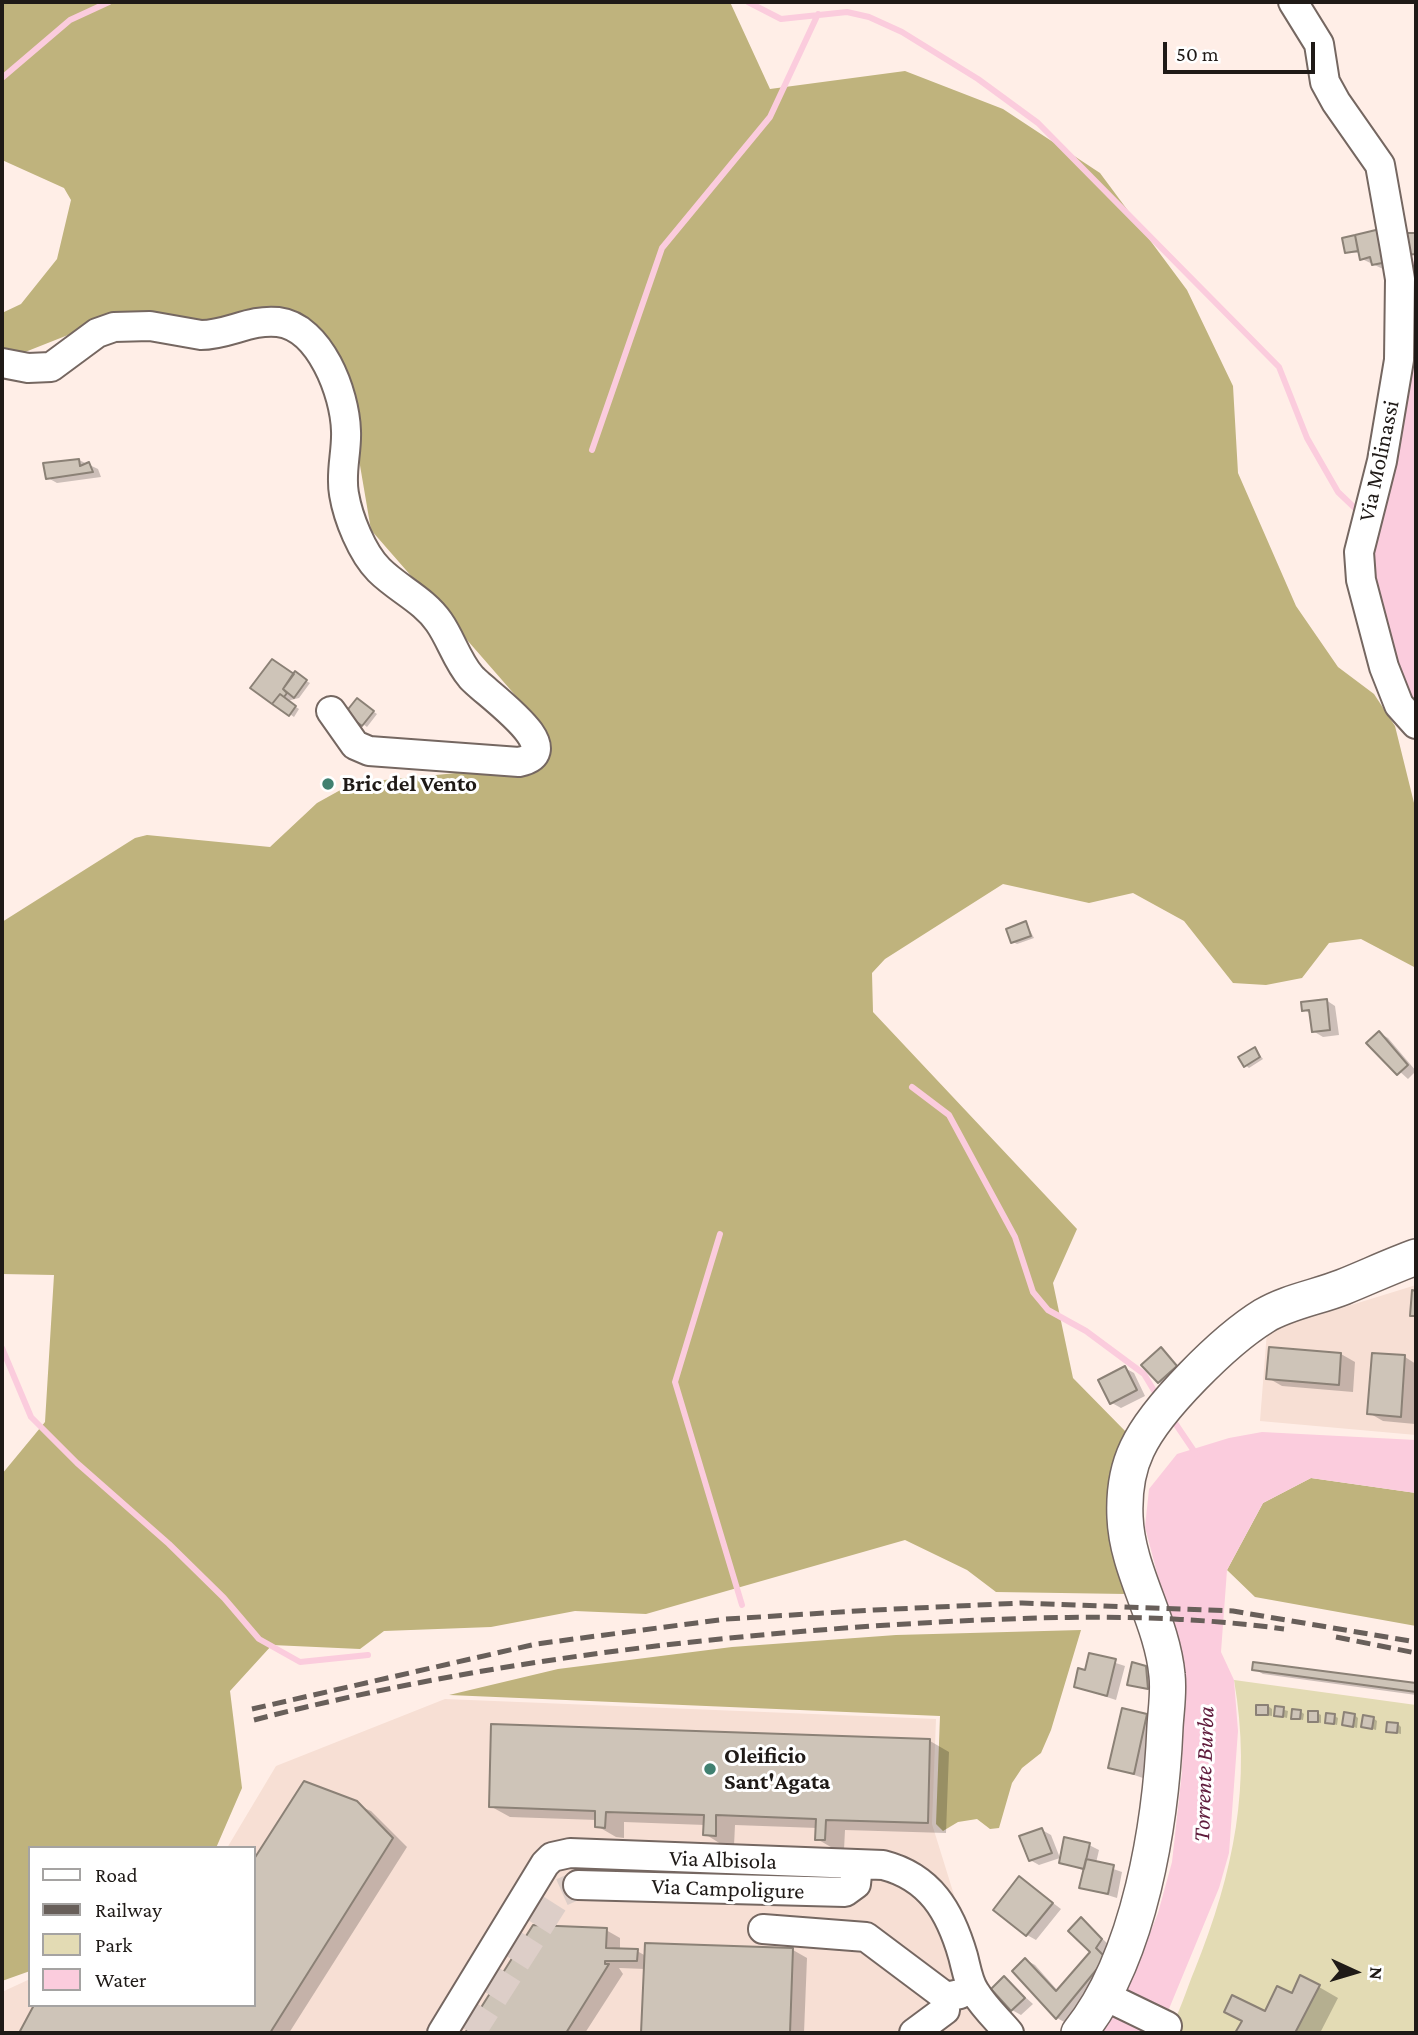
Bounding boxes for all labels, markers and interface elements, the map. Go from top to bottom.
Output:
scale bar [1166,28,1318,72]
text: 50 m [1176,42,1219,66]
street label: Via Molinassi [1353,398,1405,524]
place label: Bric del Vento [342,770,477,798]
marker: Bric del Vento [320,776,336,792]
water label: Torrente Burba [1187,1706,1221,1842]
place label: Oleificio Sant'Agata [724,1742,830,1796]
marker: Oleificio Sant'Agata [702,1761,718,1777]
street label: Via Albisola [669,1844,777,1876]
legend [28,1846,256,2007]
text: Road [95,1863,138,1887]
street label: Via Campoligure [651,1873,805,1905]
text: Railway [95,1898,162,1922]
text: Park [95,1933,132,1957]
north arrow [1320,1937,1390,2007]
text: N [1366,1966,1387,1981]
text: Water [95,1968,147,1992]

